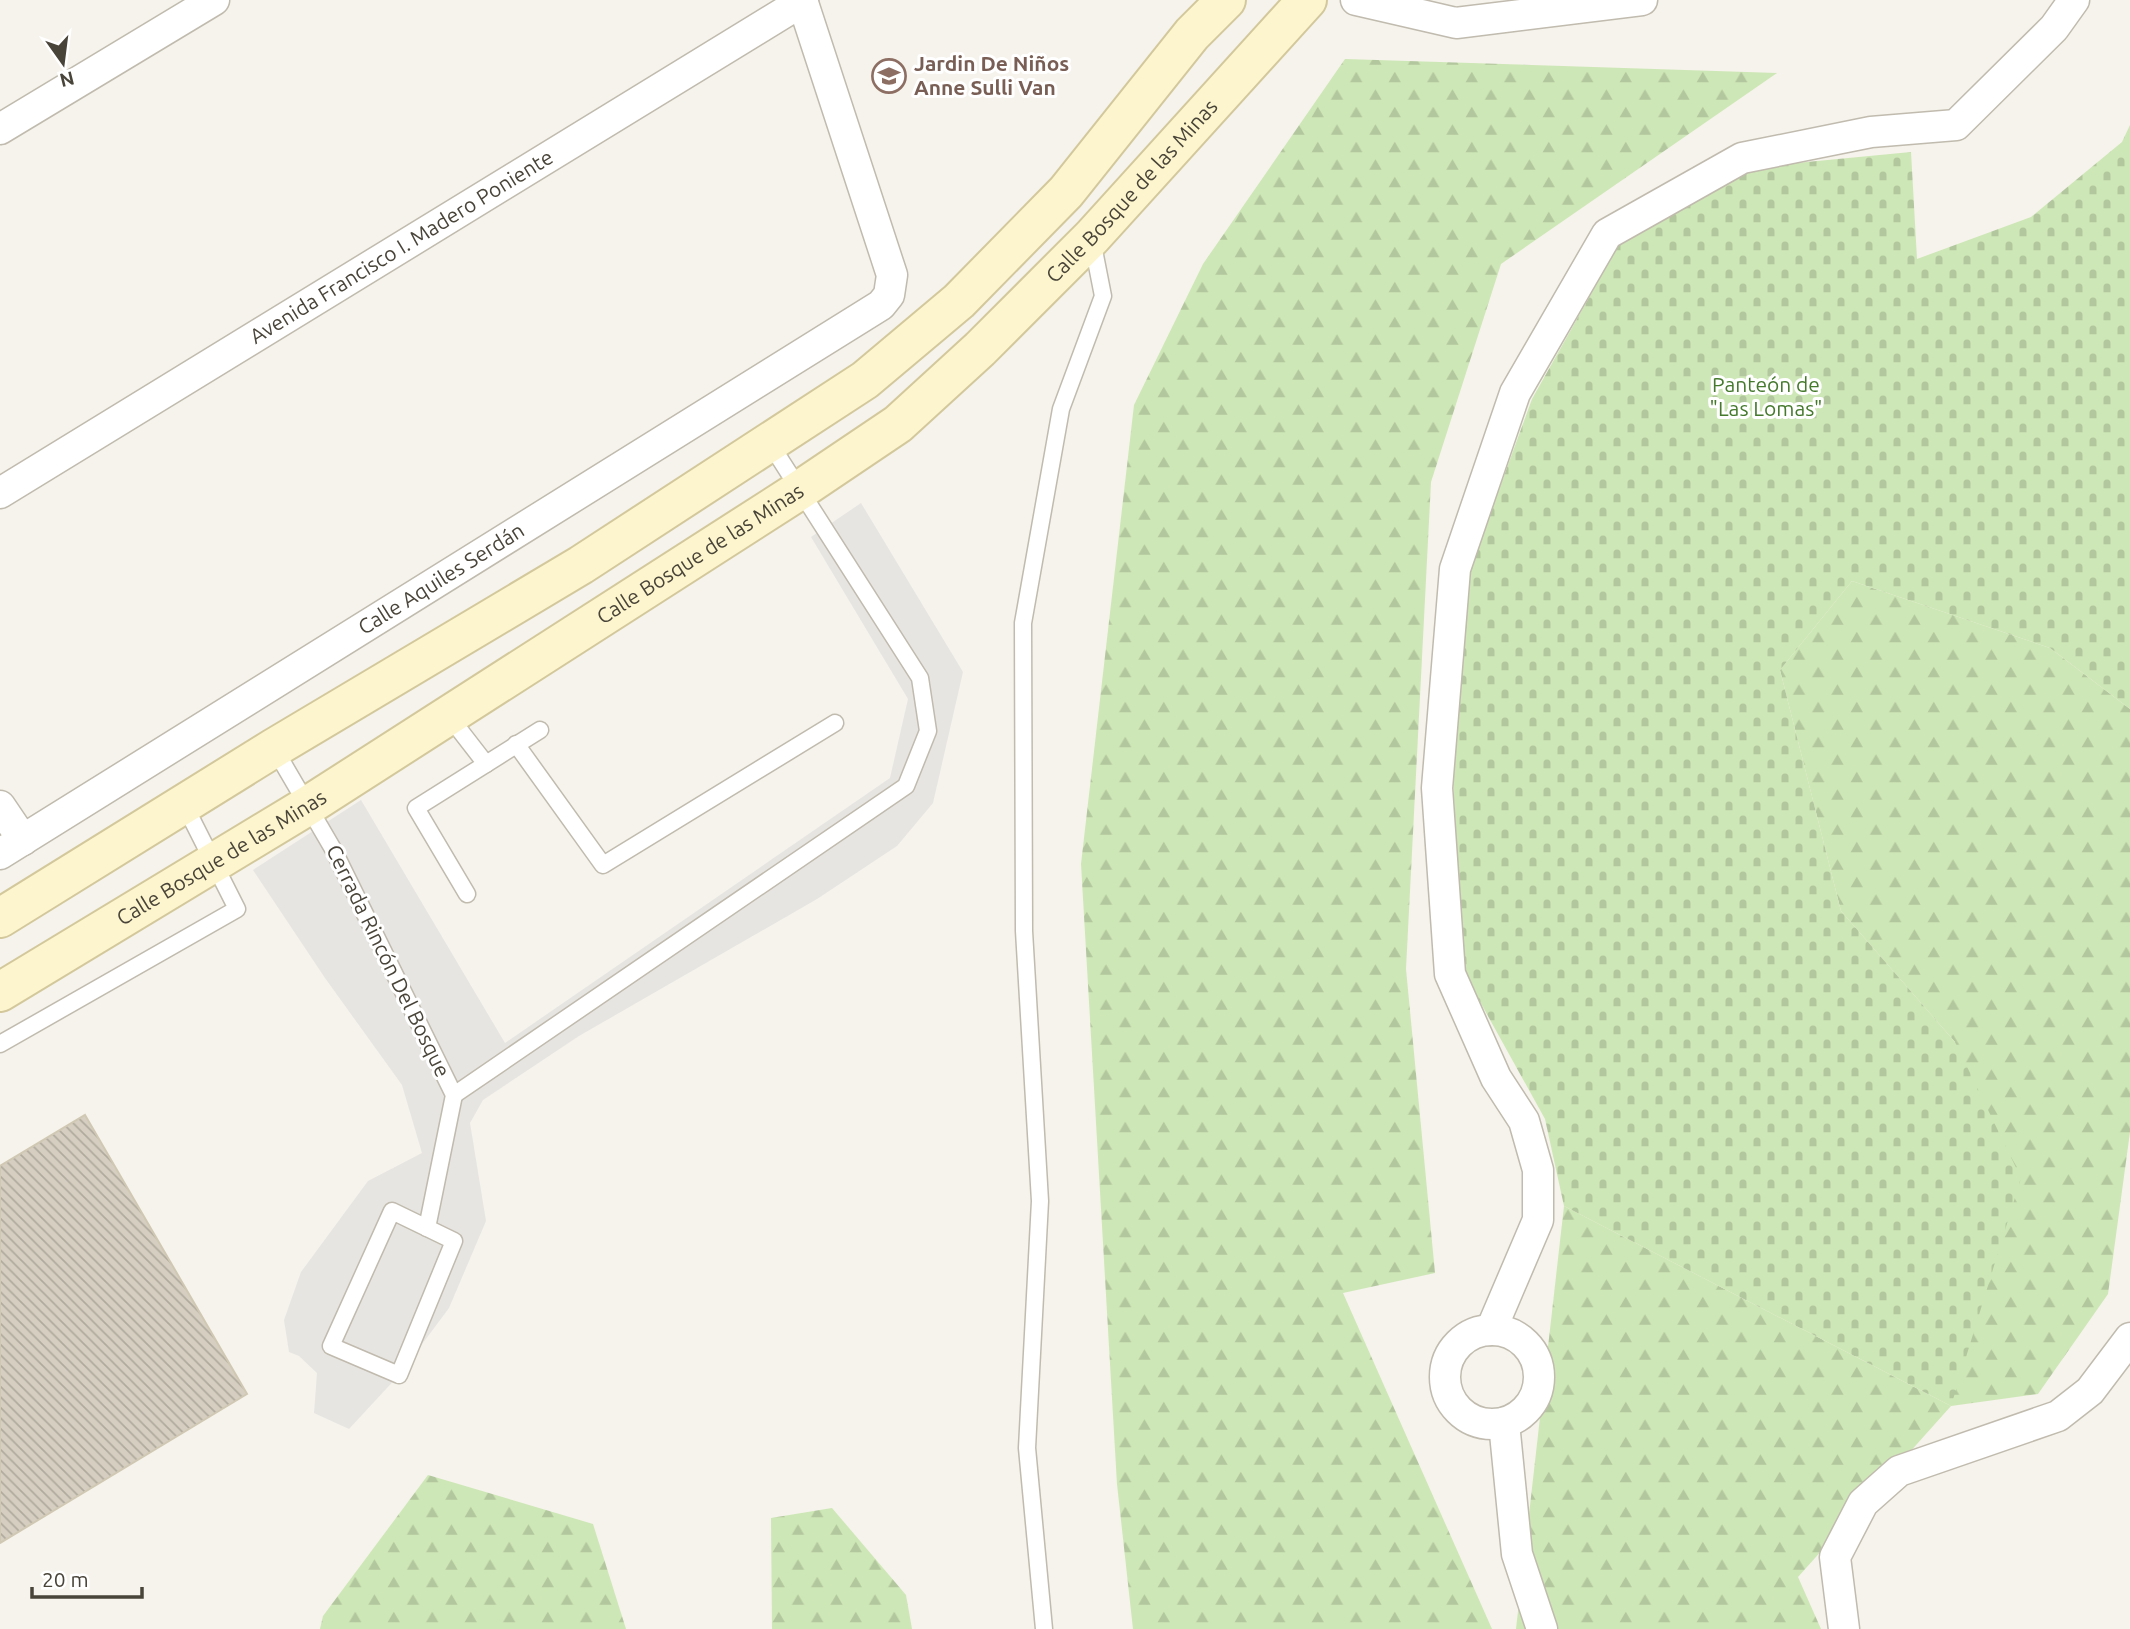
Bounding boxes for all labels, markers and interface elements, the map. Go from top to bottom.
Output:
north arrow [28,28,98,98]
place label: Jardin De Niños Anne Sulli Van [914,51,1069,99]
school or university icon: Jardin De Niños Anne Sulli Van [870,57,908,95]
text: N [58,67,77,92]
street label: Calle Bosque de las Minas [1041,94,1222,287]
street label: Avenida Francisco I. Madero Poniente [245,144,557,348]
park label: Panteón de "Las Lomas" [1710,372,1822,420]
street label: Calle Bosque de las Minas [592,478,808,628]
street label: Calle Aquiles Serdán [353,517,528,639]
street label: Calle Bosque de las Minas [112,784,330,930]
street label: Cerrada Rincón Del Bosque [322,841,456,1081]
scale bar [32,1556,142,1600]
text: 20 m [42,1567,89,1591]

